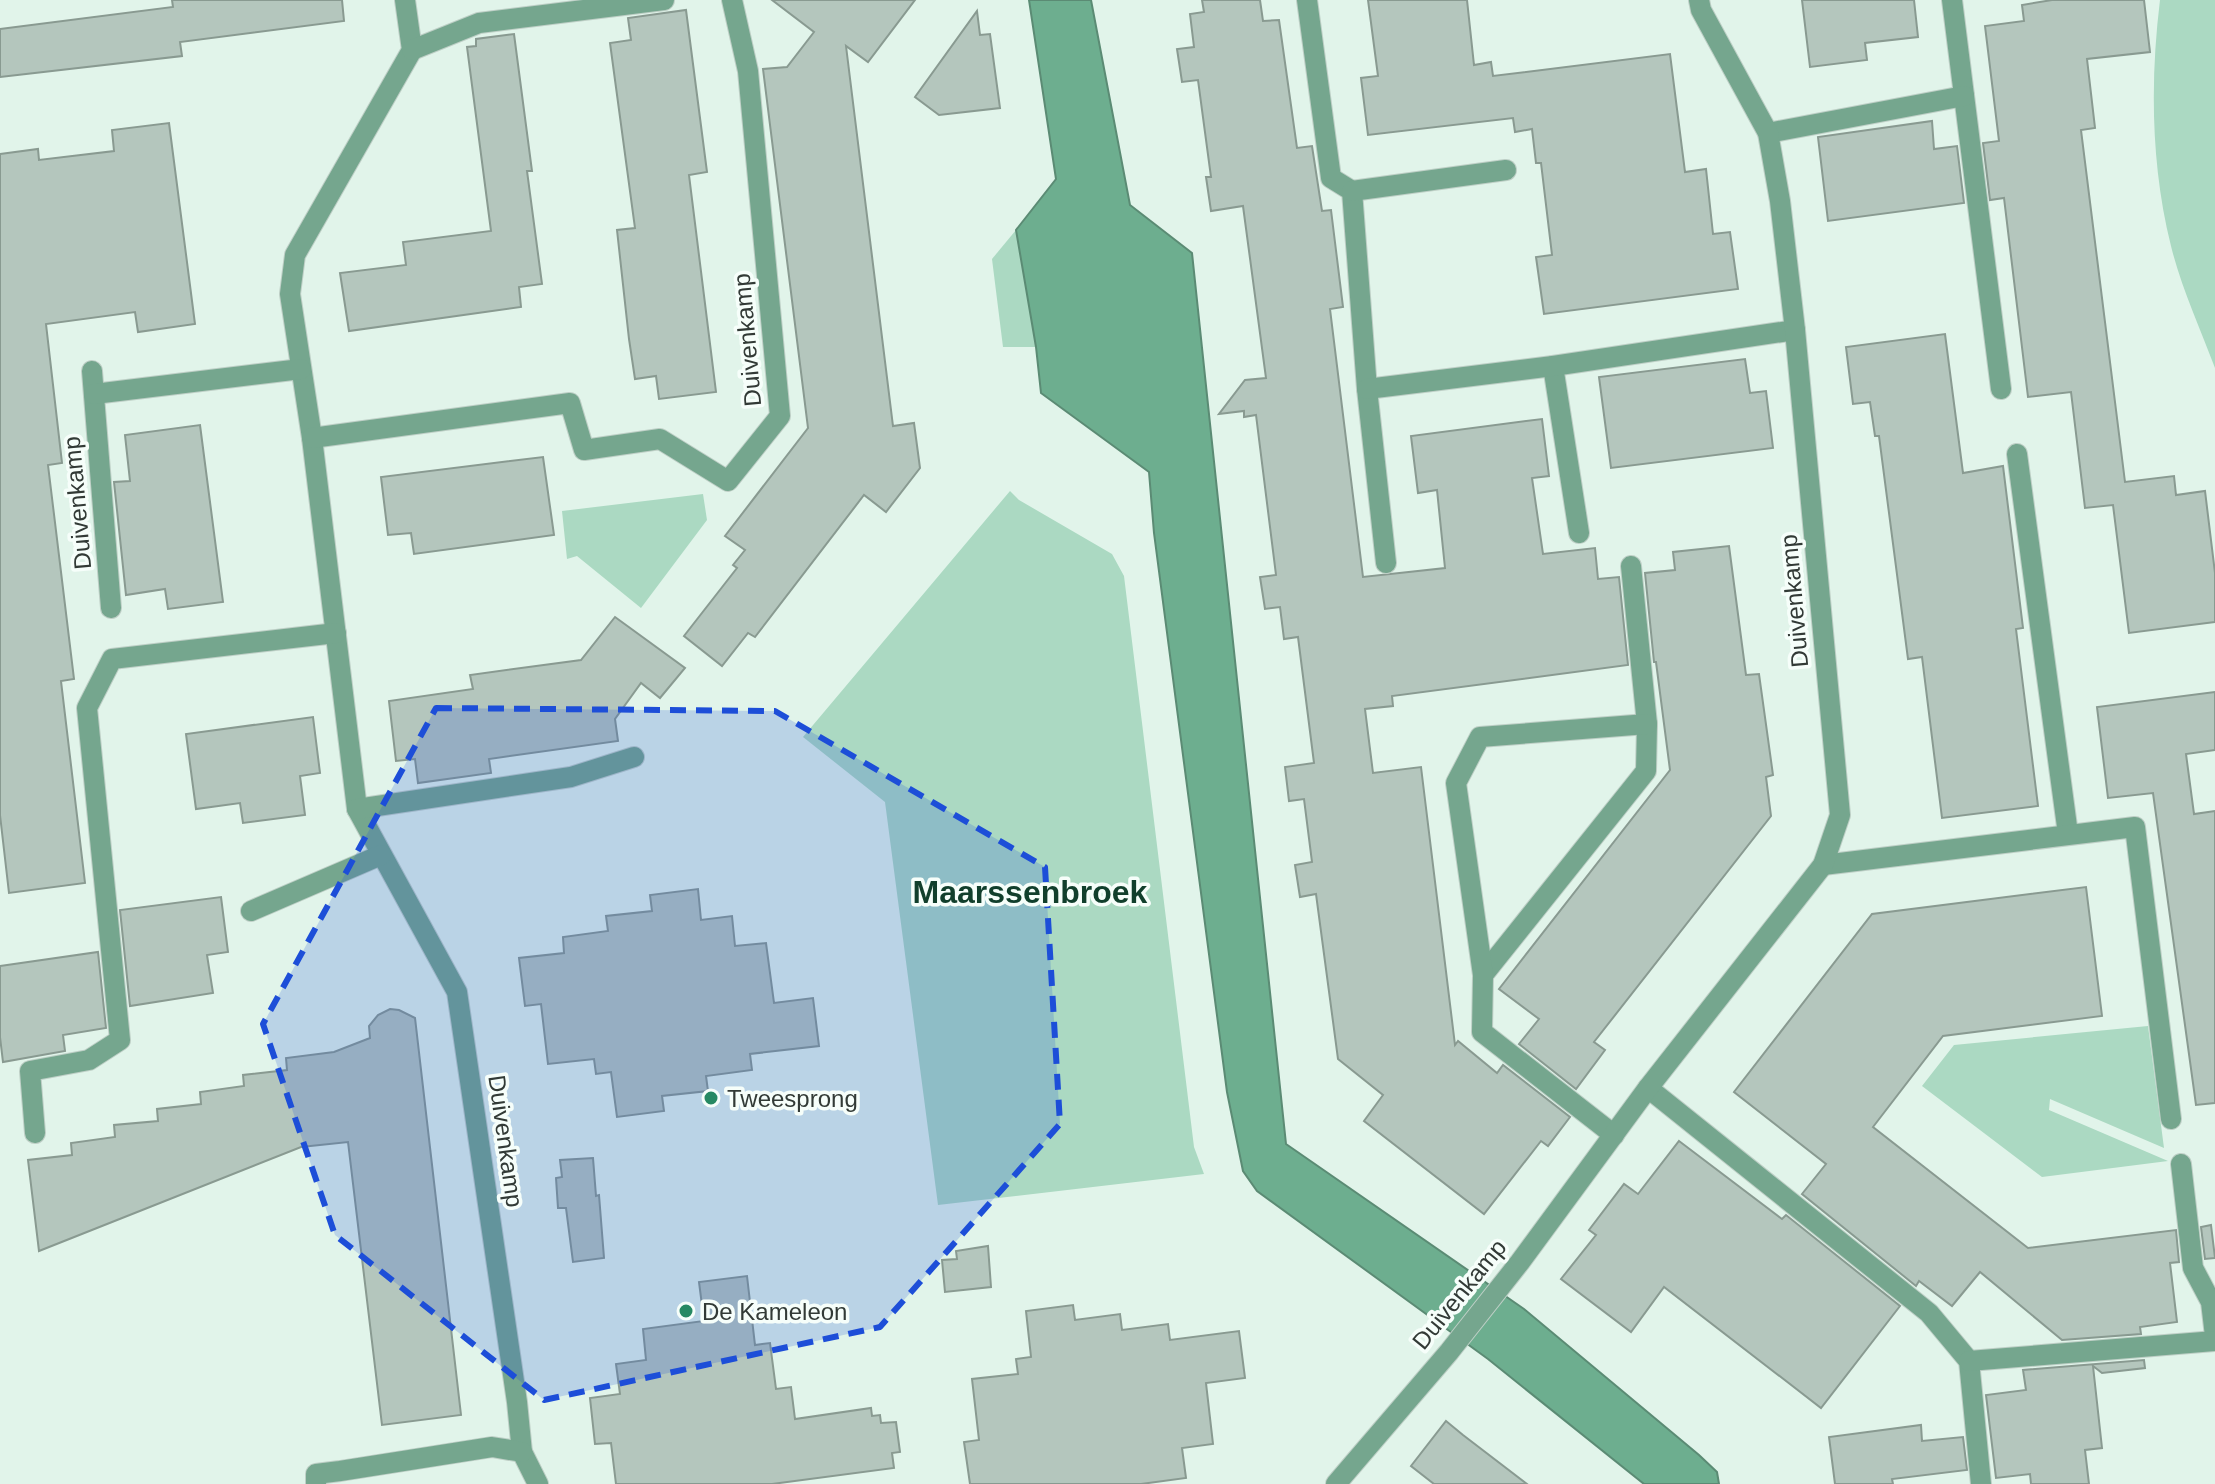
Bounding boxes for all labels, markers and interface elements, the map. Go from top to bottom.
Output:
street label: Duivenkamp [728,272,766,408]
street label: Duivenkamp [58,435,96,571]
street label: Duivenkamp [1775,533,1813,669]
district label: Maarssenbroek [913,874,1148,910]
street label: Duivenkamp [483,1073,529,1209]
place label: Tweesprong [727,1085,858,1112]
marker: Tweesprong [702,1089,720,1107]
street label: Duivenkamp [1407,1234,1511,1354]
place label: De Kameleon [702,1298,847,1325]
marker: De Kameleon [677,1302,695,1320]

